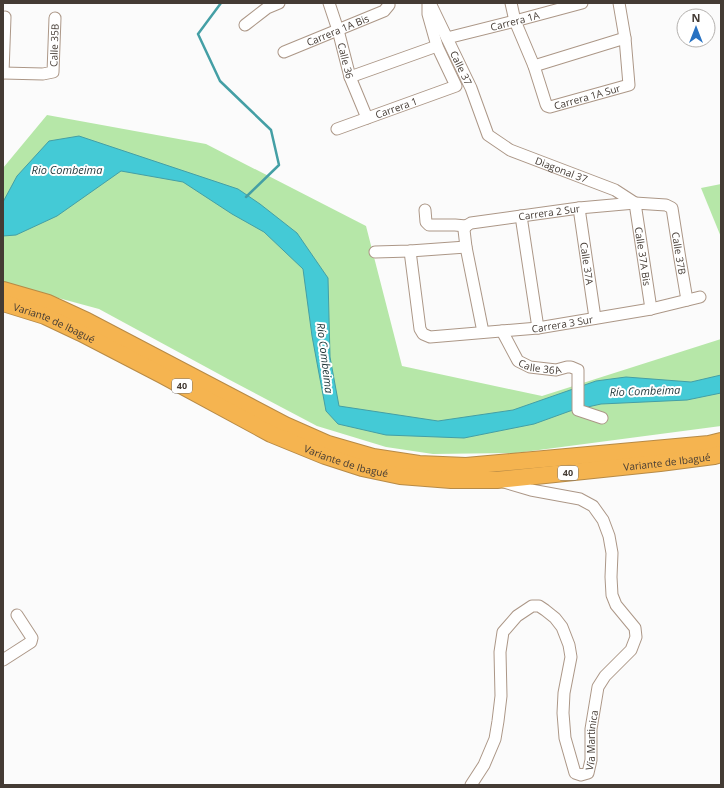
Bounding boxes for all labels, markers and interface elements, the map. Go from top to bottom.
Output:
street label: Carrera 1A [489,8,542,34]
north arrow [676,8,716,48]
text: N [692,10,700,25]
street label: Carrera 1A Bis [304,11,371,49]
street label: Calle 35B [46,23,62,67]
street label: Calle 36 [334,41,357,80]
street label: Calle 37 [447,48,476,88]
street label: Carrera 1A Sur [552,81,622,113]
street label: Carrera 1 [373,94,419,122]
street label: Diagonal 37 [533,153,590,186]
water label: Rio Combeima [32,162,102,177]
street label: Carrera 2 Sur [517,201,581,223]
street label: Calle 37A Bis [632,226,654,287]
street label: Calle 37B [669,231,690,276]
street label: Calle 37A [577,241,597,286]
street label: Variante de Ibagué [12,300,98,346]
street label: Carrera 3 Sur [531,312,594,336]
water label: Río Combeima [314,322,337,394]
street label: Calle 36A [516,355,563,377]
road number: 40 [172,379,192,393]
water label: Río Combeima [609,382,681,399]
street label: Variante de Ibagué [302,441,390,480]
street label: Variante de Ibagué [623,449,712,474]
road number: 40 [558,466,578,480]
street label: Vía Martinica [582,709,601,772]

